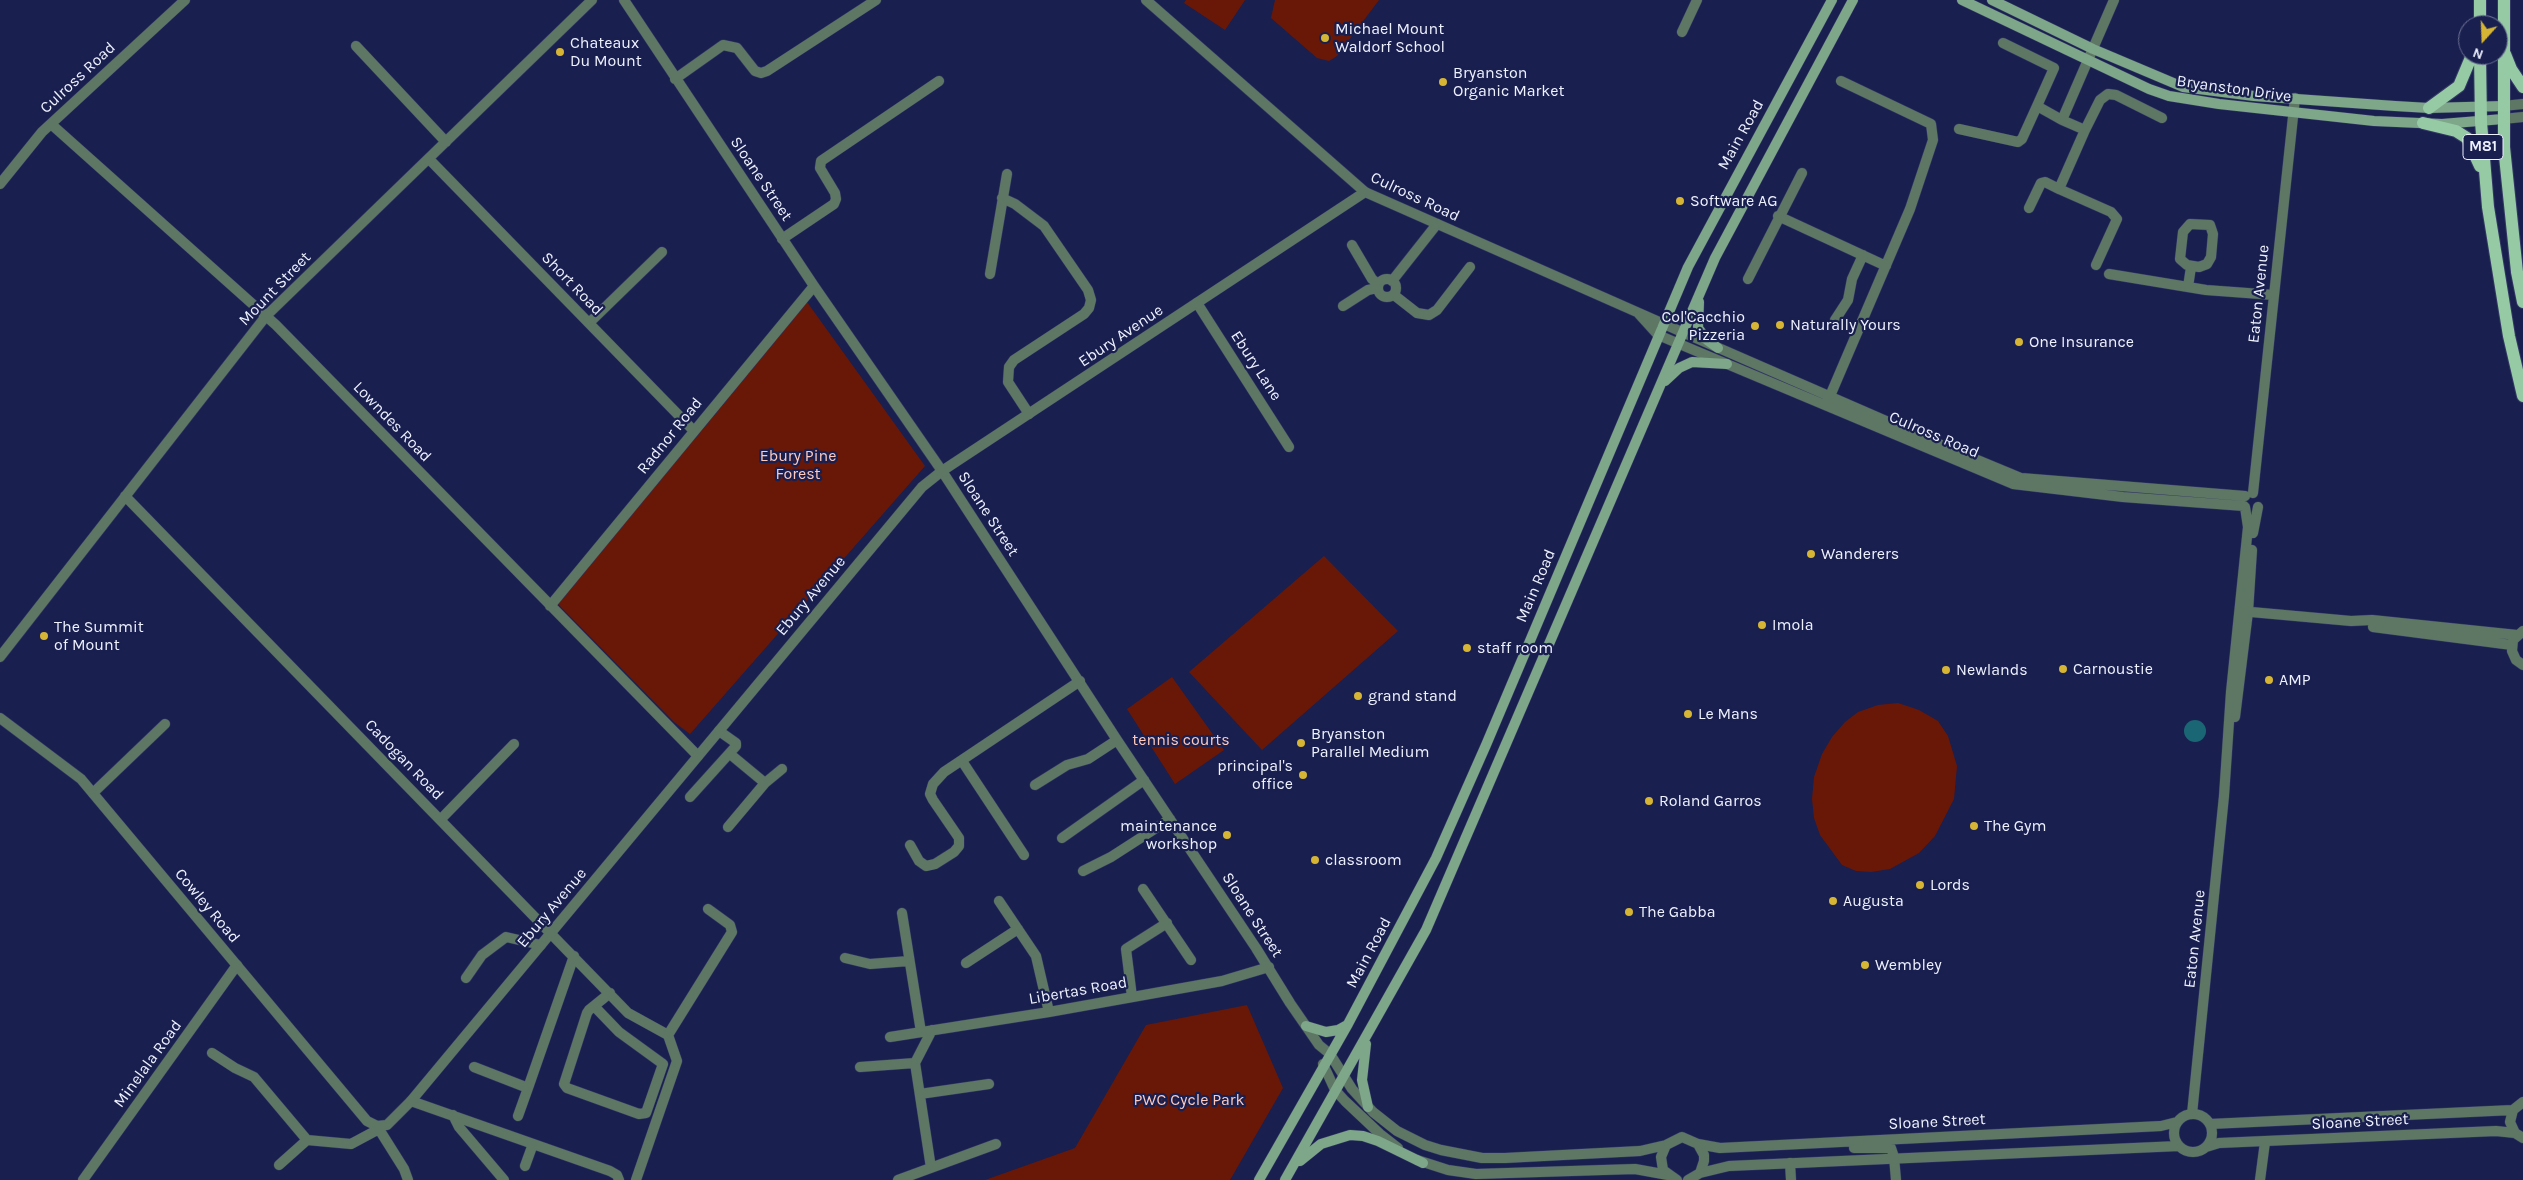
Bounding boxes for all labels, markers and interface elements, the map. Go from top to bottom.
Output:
north arrow [2458,15,2508,65]
place label: Michael Mount Waldorf School [1335,19,1445,57]
marker: Michael Mount Waldorf School [1319,32,1331,44]
place label: Chateaux Du Mount [570,33,642,71]
street label: Culross Road [36,38,120,118]
text: N [2470,44,2486,63]
marker: Chateaux Du Mount [554,46,566,58]
place label: Bryanston Organic Market [1453,63,1565,101]
street label: Bryanston Drive [2175,71,2293,107]
marker: Bryanston Organic Market [1437,76,1449,88]
street label: Main Road [1714,96,1768,174]
street label: Sloane Street [726,133,796,225]
road number: M81 [2463,134,2503,160]
street label: Culross Road [1367,168,1463,226]
place label: Software AG [1690,191,1778,211]
marker: Software AG [1674,195,1686,207]
street label: Eaton Avenue [2244,244,2274,344]
street label: Mount Street [235,248,315,330]
street label: Short Road [537,248,607,320]
street label: Ebury Avenue [1075,301,1167,371]
place label: Col'Cacchio Pizzeria [1662,307,1745,345]
place label: Naturally Yours [1790,315,1901,335]
marker: Naturally Yours [1774,319,1786,331]
marker: Col'Cacchio Pizzeria [1749,320,1761,332]
street label: Ebury Lane [1226,327,1286,405]
place label: One Insurance [2029,332,2134,352]
marker: One Insurance [2013,336,2025,348]
street label: Lowndes Road [349,378,435,466]
street label: Radnor Road [633,394,707,478]
street label: Culross Road [1886,407,1982,463]
park label: Ebury Pine Forest [760,446,836,484]
street label: Sloane Street [953,468,1023,560]
place label: Wanderers [1821,544,1899,564]
street label: Main Road [1512,547,1560,625]
marker: Wanderers [1805,548,1817,560]
street label: Ebury Avenue [772,552,850,640]
place label: Imola [1772,615,1813,635]
place label: The Summit of Mount [54,617,144,655]
marker: Imola [1756,619,1768,631]
marker: The Summit of Mount [38,630,50,642]
place label: staff room [1477,638,1553,658]
marker: staff room [1461,642,1473,654]
place label: Carnoustie [2073,659,2153,679]
place label: Newlands [1956,660,2028,680]
marker: Carnoustie [2057,663,2069,675]
marker: Newlands [1940,664,1952,676]
place label: AMP [2279,670,2311,690]
marker: AMP [2263,674,2275,686]
place label: grand stand [1368,686,1457,706]
marker: grand stand [1352,690,1364,702]
place label: Le Mans [1698,704,1758,724]
marker: Le Mans [1682,708,1694,720]
street label: Cadogan Road [361,716,447,804]
place label: Bryanston Parallel Medium [1311,724,1429,762]
park label: tennis courts [1132,730,1230,750]
marker: Bryanston Parallel Medium [1295,737,1307,749]
place label: principal's office [1217,756,1293,794]
marker: principal's office [1297,769,1309,781]
place label: Roland Garros [1659,791,1762,811]
marker: Roland Garros [1643,795,1655,807]
place label: maintenance workshop [1120,816,1217,854]
place label: The Gym [1984,816,2046,836]
marker: The Gym [1968,820,1980,832]
marker: maintenance workshop [1221,829,1233,841]
place label: classroom [1325,850,1402,870]
marker: classroom [1309,854,1321,866]
street label: Ebury Avenue [513,864,591,952]
street label: Cowley Road [170,865,244,947]
street label: Sloane Street [1217,869,1287,961]
place label: Lords [1930,875,1970,895]
marker: Lords [1914,879,1926,891]
street label: Eaton Avenue [2180,889,2210,989]
place label: Augusta [1843,891,1904,911]
marker: Augusta [1827,895,1839,907]
place label: The Gabba [1639,902,1716,922]
marker: The Gabba [1623,906,1635,918]
street label: Main Road [1342,914,1396,992]
place label: Wembley [1875,955,1942,975]
marker: Wembley [1859,959,1871,971]
street label: Libertas Road [1027,973,1129,1009]
street label: Minelala Road [110,1017,186,1111]
park label: PWC Cycle Park [1133,1090,1245,1110]
street label: Sloane Street [1888,1110,1986,1134]
street label: Sloane Street [2311,1110,2409,1134]

